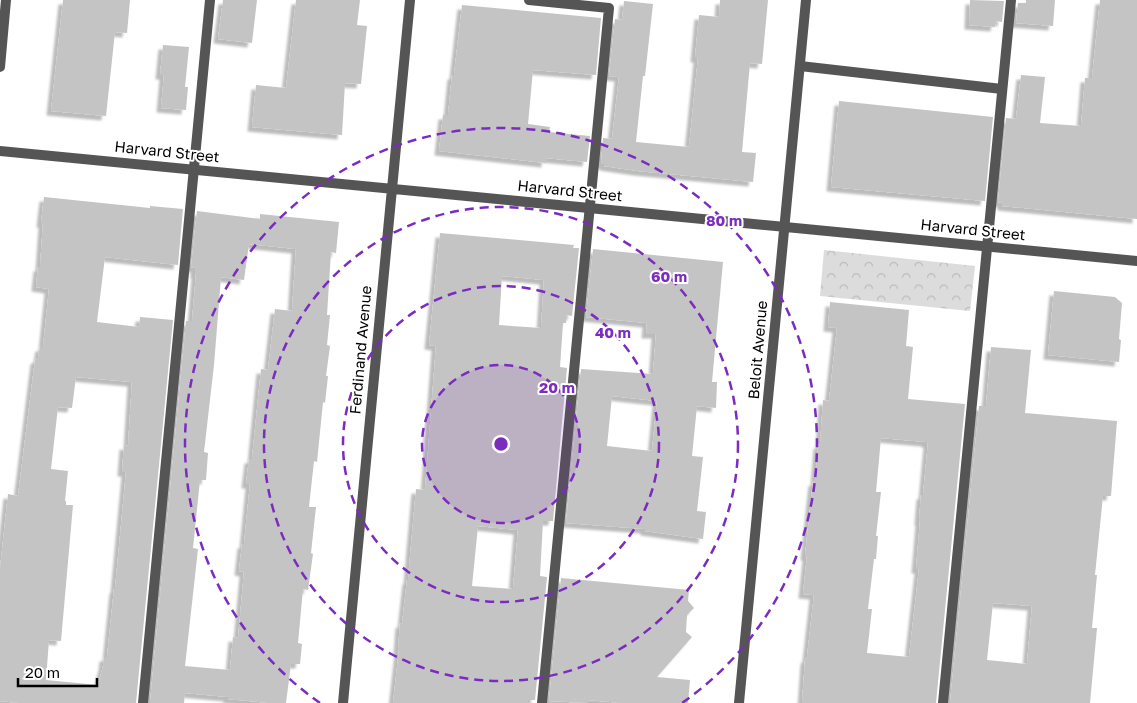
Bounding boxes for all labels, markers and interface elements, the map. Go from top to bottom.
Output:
street label: Harvard Street [114,137,221,165]
street label: Harvard Street [517,176,624,204]
text: 80 m [706,211,742,229]
street label: Harvard Street [920,215,1027,243]
text: 60 m [651,267,687,285]
street label: Ferdinand Avenue [345,284,375,415]
street label: Beloit Avenue [744,299,770,400]
text: 40 m [595,323,631,341]
text: 20 m [539,378,575,396]
centre of rings [492,435,510,453]
scale bar [18,656,96,688]
text: 20 m [25,663,60,681]

